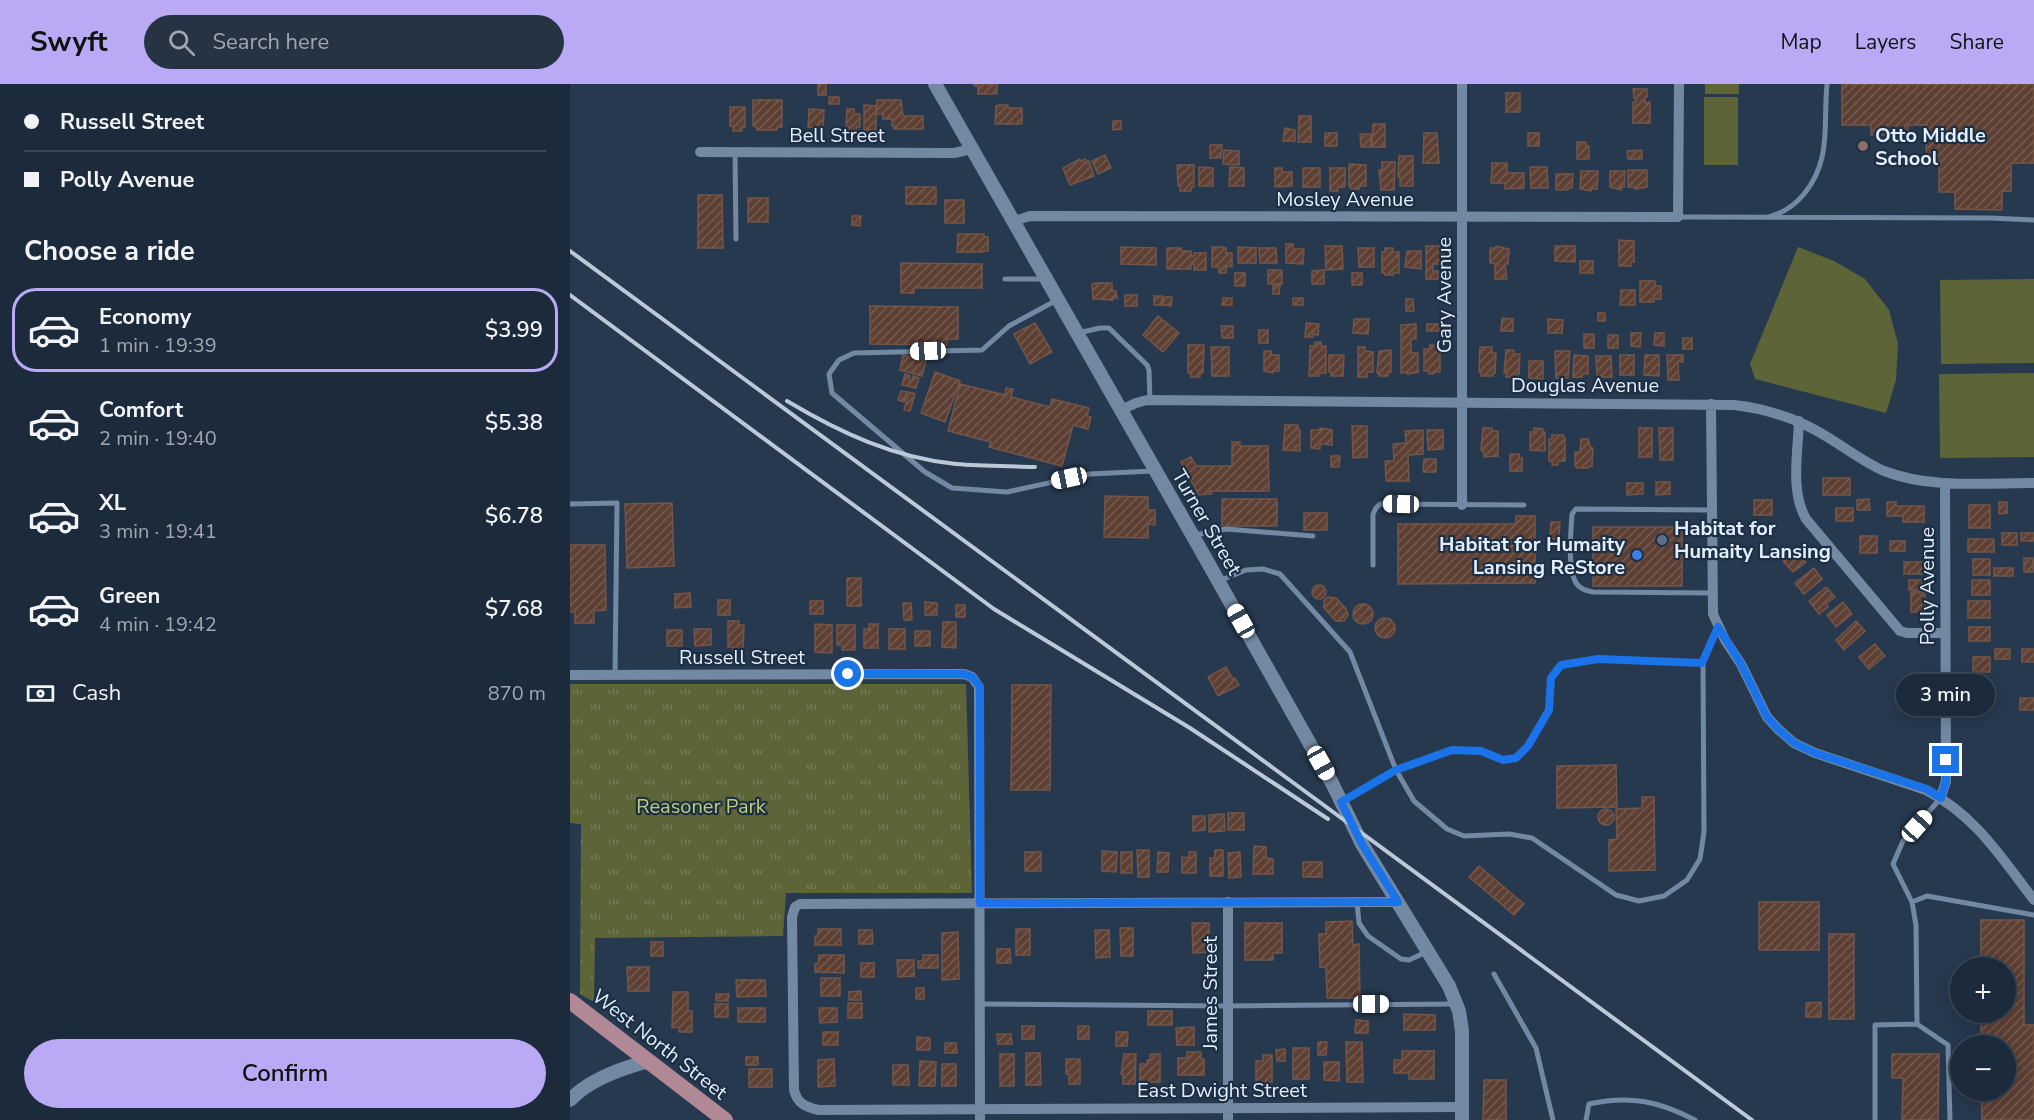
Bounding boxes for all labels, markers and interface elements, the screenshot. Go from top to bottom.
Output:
search box [144,15,564,69]
text: Swyft [30,23,108,61]
icon: search [165,26,198,59]
text: Search here [213,27,329,57]
text: Map [1780,28,1822,56]
text: Layers [1855,28,1916,56]
text: Share [1949,28,2004,56]
text: Russell Street [60,107,204,137]
street label: Bell Street [789,122,886,149]
place label: Otto Middle School [1875,122,1986,172]
marker: Otto Middle School [1856,139,1870,153]
text: Polly Avenue [60,165,194,195]
street label: Mosley Avenue [1276,186,1414,213]
text: Choose a ride [24,233,195,270]
street label: Gary Avenue [1431,237,1458,353]
text: Economy [99,302,191,332]
icon: car [27,303,81,357]
text: $3.99 [485,315,543,345]
text: 1 min · 19:39 [99,332,217,359]
car [910,341,946,361]
street label: Douglas Avenue [1511,372,1659,399]
text: Comfort [99,395,183,425]
icon: car [27,396,81,450]
text: $5.38 [485,408,543,438]
text: 2 min · 19:40 [99,425,217,452]
street label: Turner Street [1165,464,1248,581]
car [1050,465,1088,491]
text: XL [99,488,126,518]
icon: car [27,489,81,543]
car [1383,495,1419,513]
text: $6.78 [485,501,543,531]
place label: Habitat for Humaity Lansing [1674,515,1831,565]
text: 3 min · 19:41 [99,518,217,545]
street label: Polly Avenue [1914,527,1941,645]
place label: Habitat for Humaity Lansing ReStore [1439,531,1625,581]
marker: Habitat for Humaity Lansing [1655,533,1669,547]
marker: Habitat for Humaity Lansing ReStore [1630,548,1644,562]
text: Green [99,581,160,611]
icon: car [27,582,81,636]
text: $7.68 [485,594,543,624]
car [1224,601,1258,641]
text: 4 min · 19:42 [99,611,217,638]
street label: Russell Street [679,644,806,671]
route start [834,660,861,687]
callout: 3 min [1896,673,1996,715]
icon: cash [24,677,57,710]
text: Cash [72,678,121,708]
text: 870 m [488,680,546,707]
text: 3 min [1920,681,1971,708]
car [1304,743,1338,783]
route end [1932,746,1959,773]
park label: Reasoner Park [636,793,767,820]
car [1898,807,1936,845]
street label: James Street [1197,935,1224,1051]
map controls [1950,957,2016,1101]
button: + [1950,957,2016,1023]
street label: West North Street [586,983,734,1106]
car [1353,995,1389,1013]
button: − [1950,1035,2016,1101]
button: Confirm [24,1039,546,1108]
street label: East Dwight Street [1137,1077,1308,1104]

